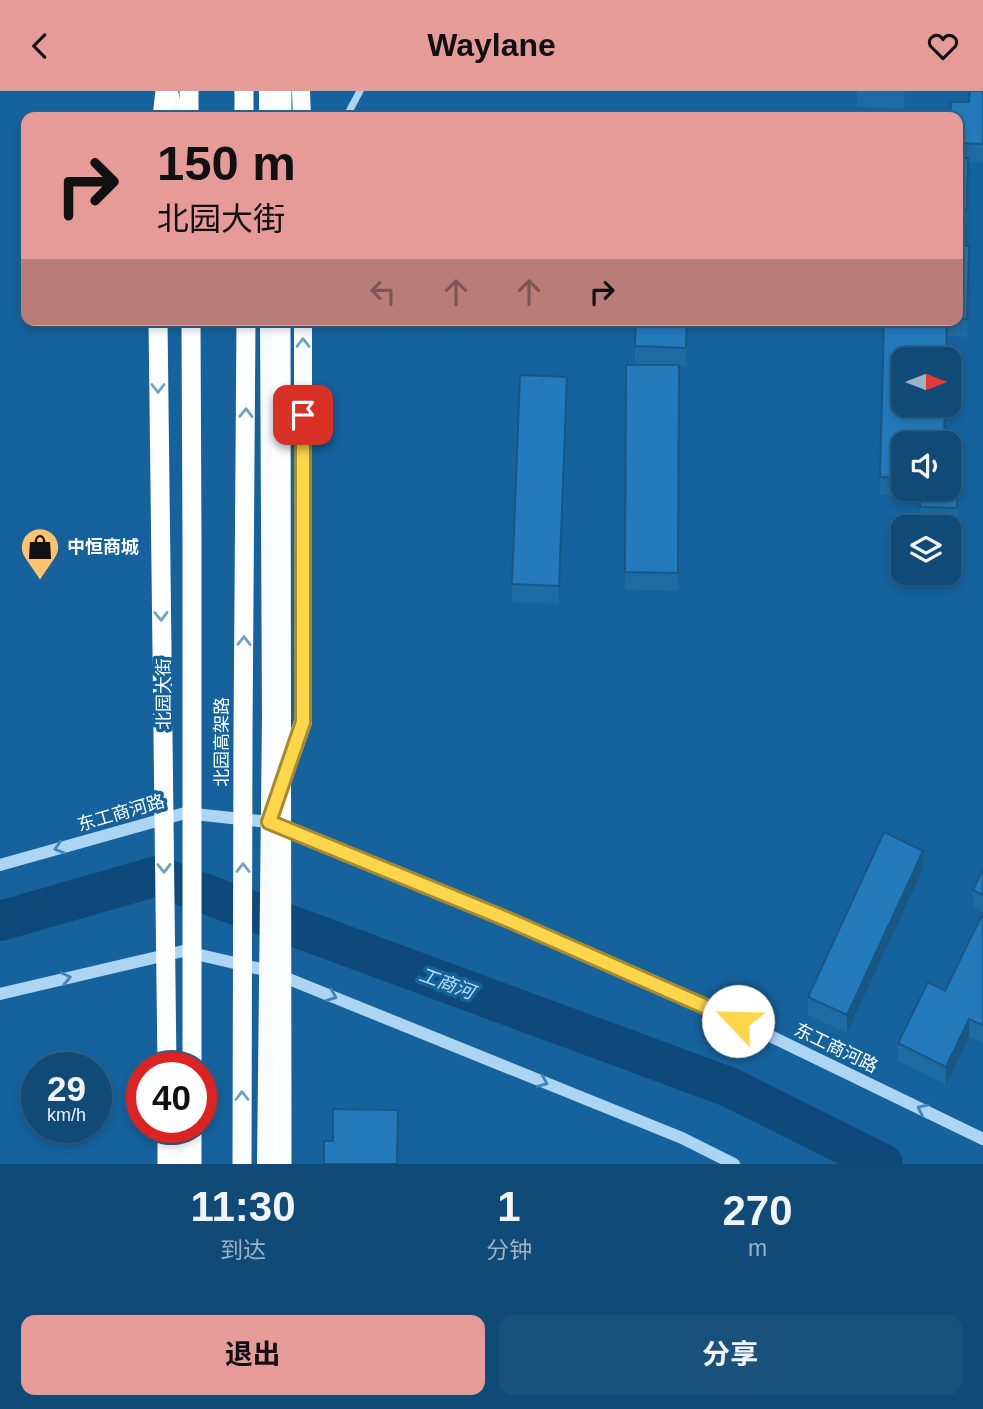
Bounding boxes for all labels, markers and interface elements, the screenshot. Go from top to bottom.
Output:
icon: back [21,27,59,65]
text: Waylane [427,27,556,63]
icon: heart [924,27,962,65]
text: 150 m [157,136,296,190]
icon: right [42,140,133,231]
text: 北园大街 [157,201,285,237]
icon: left [364,273,402,311]
icon: ahead [437,273,475,311]
icon: ahead [510,273,548,311]
icon: right [583,273,621,311]
one-way arrow [296,337,311,348]
north arrow [891,347,961,417]
map controls [891,347,961,585]
one-way arrow [150,384,166,394]
pin [273,385,333,445]
icon: arrive [284,396,322,434]
one-way arrow [238,408,254,418]
button: sound [891,431,961,501]
button: layers [891,515,961,585]
shop icon: 中恒商城 [19,526,61,581]
place label: 中恒商城 [67,537,139,557]
one-way arrow [153,611,168,622]
one-way arrow [236,635,252,646]
street label: 北园大街 [154,658,174,730]
street label: 北园高架路 [212,697,232,787]
street label: 东工商河路 [75,791,167,835]
one-way arrow [53,840,65,855]
one-way arrow [156,863,172,874]
one-way arrow [235,863,251,873]
water label: 工商河 [416,964,481,1004]
one-way arrow [60,972,72,986]
position arrow [701,984,775,1058]
one-way arrow [325,988,337,1002]
street label: 东工商河路 [791,1019,881,1077]
speed limit sign: 40 [126,1052,217,1143]
text: 29 [47,1069,86,1108]
one-way arrow [536,1073,548,1087]
one-way arrow [234,1090,250,1101]
one-way arrow [917,1104,929,1118]
text: km/h [47,1105,86,1125]
text: 11:30 [190,1183,296,1230]
text: 1 [497,1183,521,1230]
text: 270 [722,1187,793,1234]
text: m [748,1235,767,1261]
text: 到达 [220,1237,266,1263]
text: 分钟 [486,1237,532,1263]
button: 退出 [21,1315,485,1395]
button: 分享 [499,1315,962,1395]

